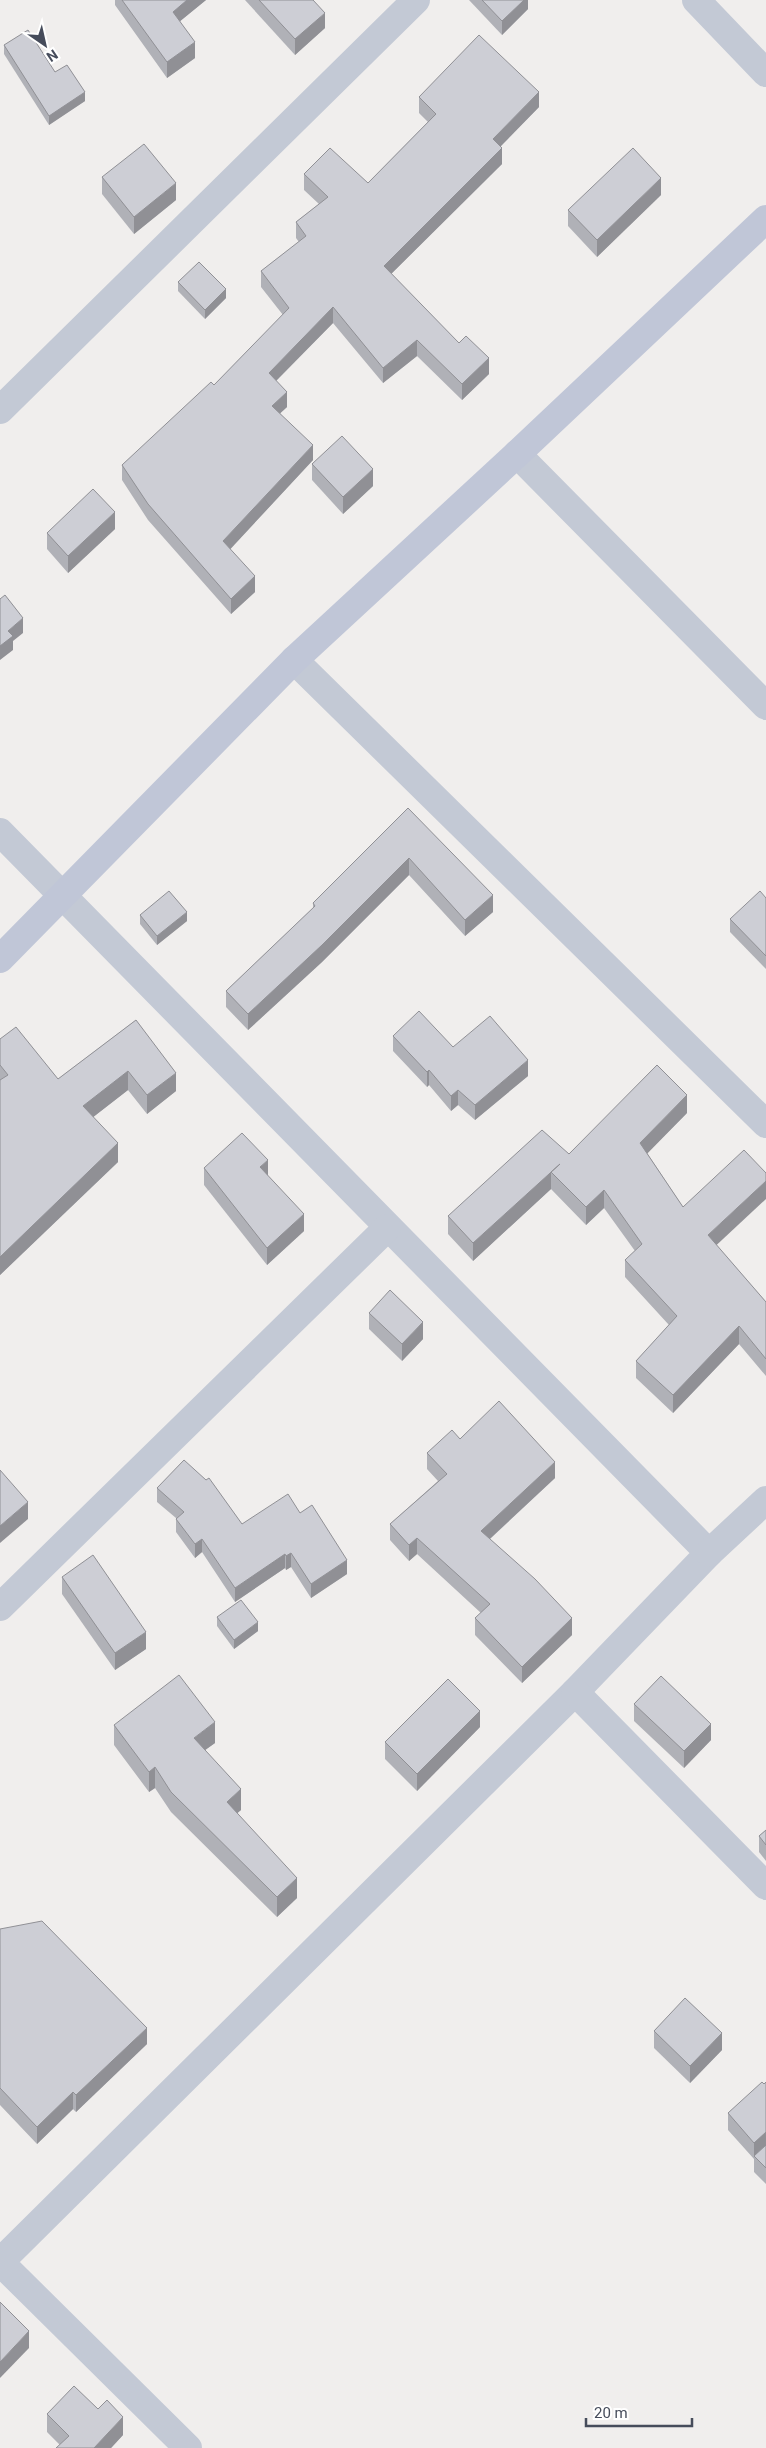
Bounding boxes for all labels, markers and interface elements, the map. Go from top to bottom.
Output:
north arrow [20,20,70,70]
text: N [44,46,61,65]
scale bar [586,2396,692,2428]
text: 20 m [594,2404,628,2422]

